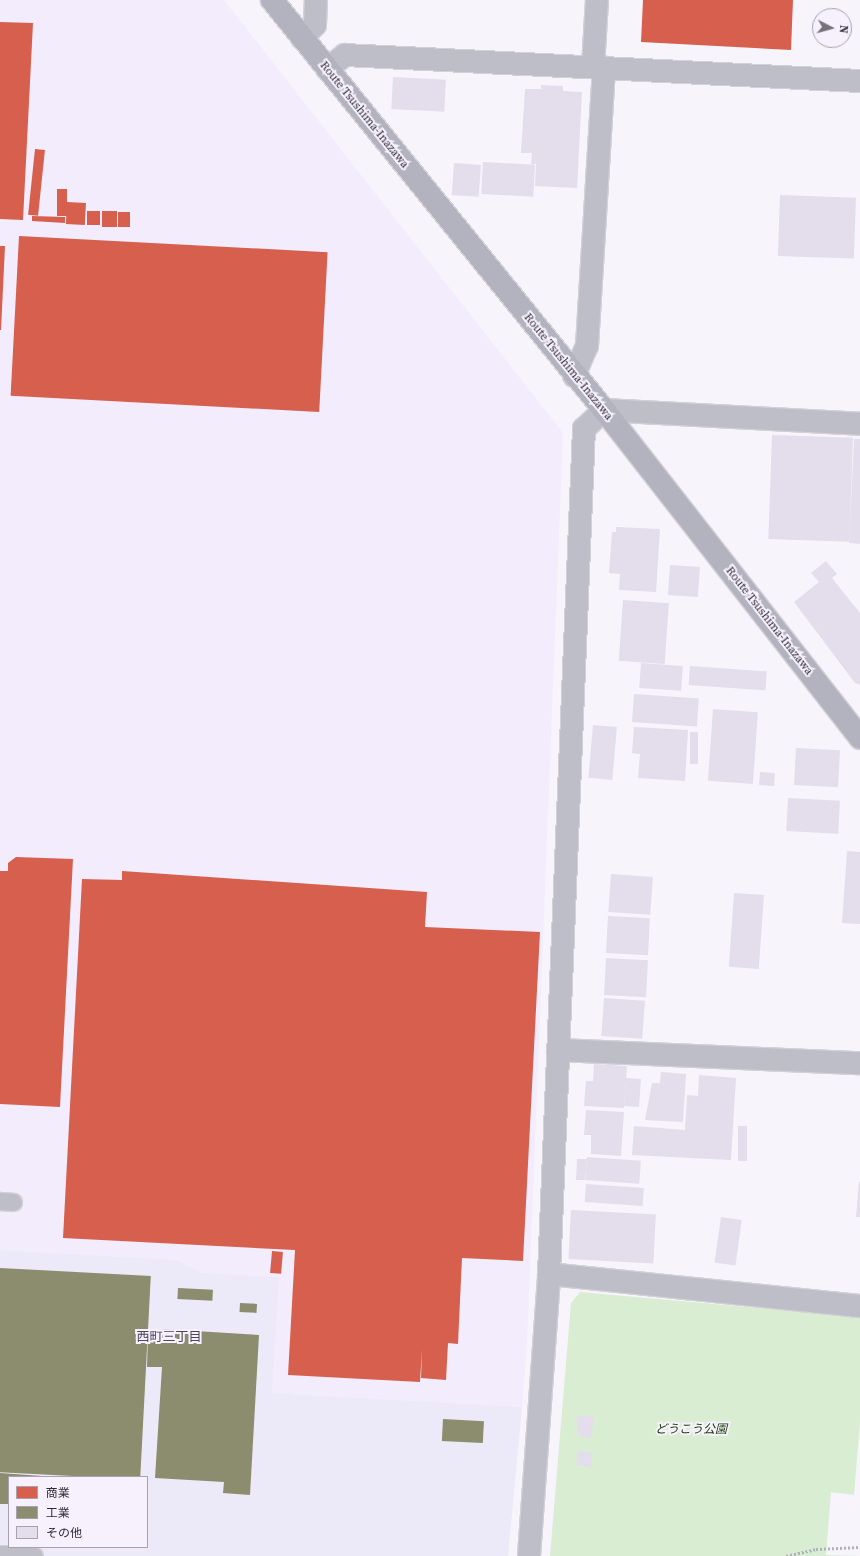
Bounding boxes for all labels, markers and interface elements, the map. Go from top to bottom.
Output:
north arrow [812,8,852,48]
text: N [836,24,851,34]
street label: Route Tsushima-Inazawa [316,59,412,171]
street label: Route Tsushima-Inazawa [520,311,616,423]
street label: Route Tsushima-Inazawa [722,564,816,678]
district label: 西町三丁目 [137,1329,201,1345]
park label: どうこう公園 [655,1423,727,1437]
legend [8,1476,148,1548]
text: 商業 [46,1485,70,1501]
text: 工業 [46,1505,70,1521]
text: その他 [46,1525,82,1541]

